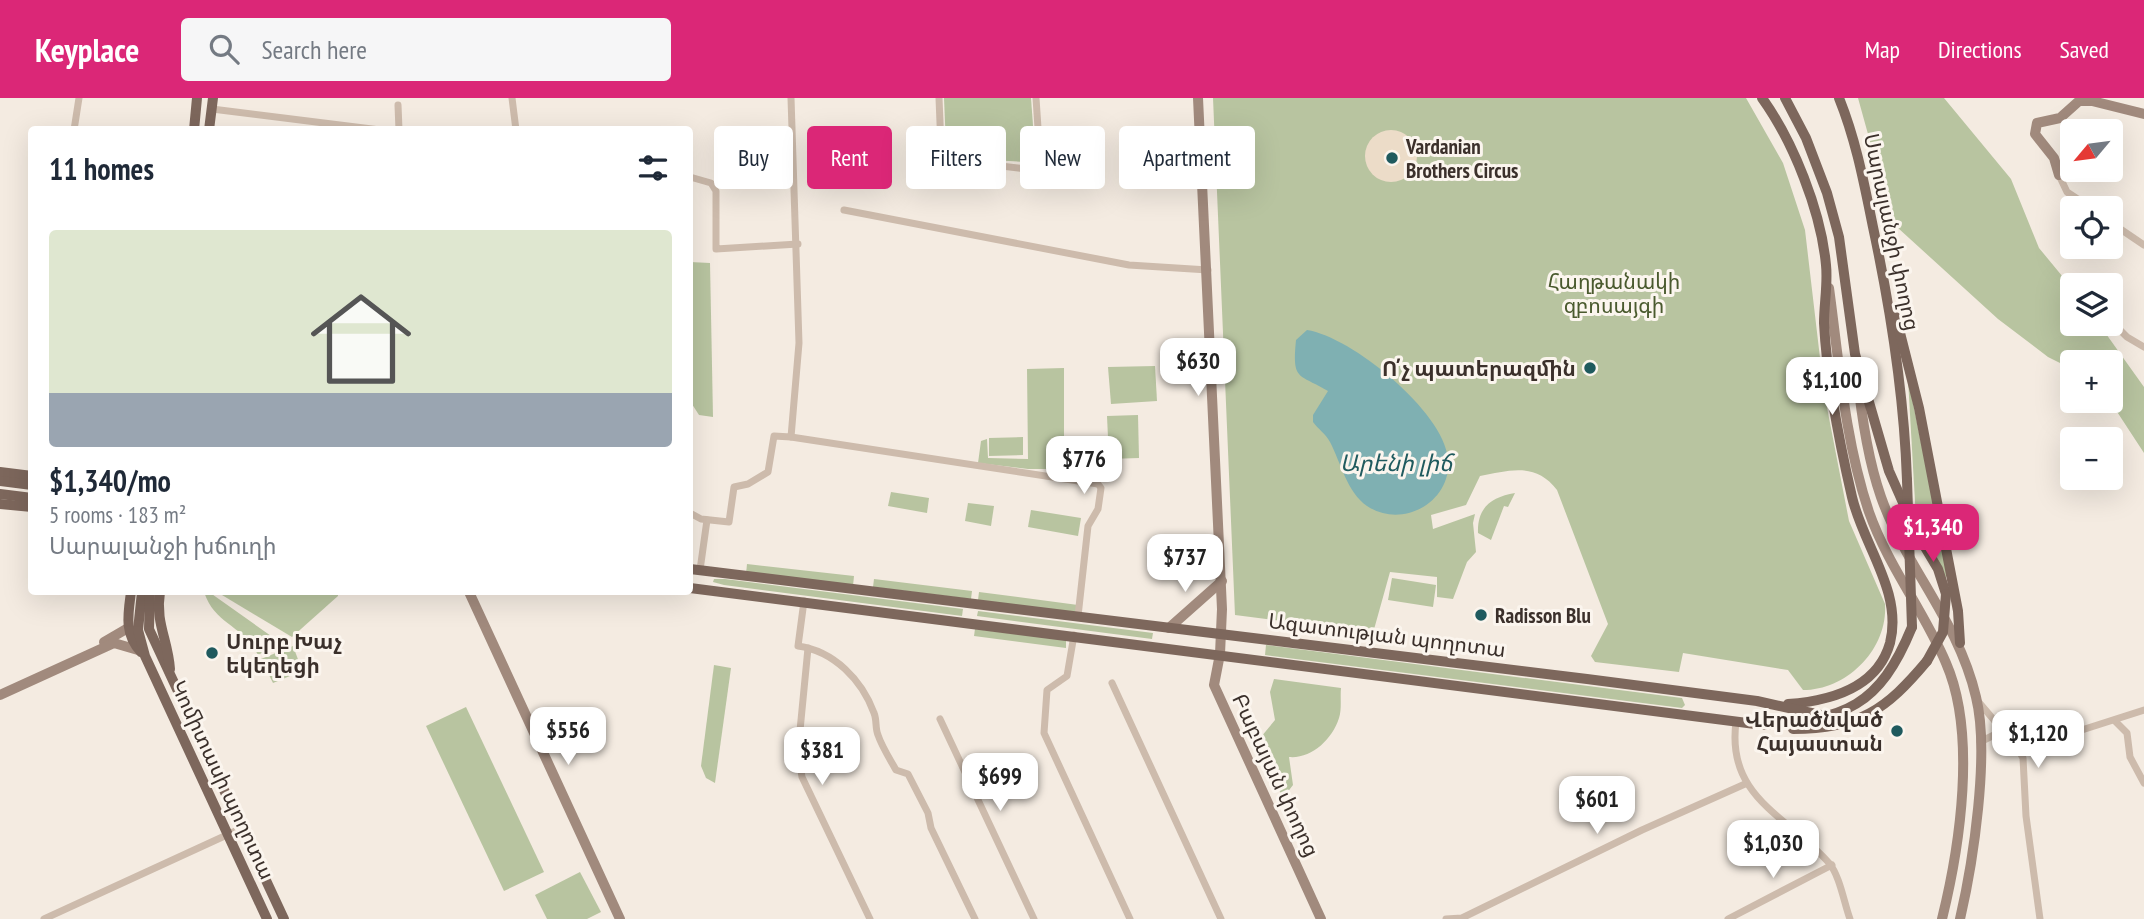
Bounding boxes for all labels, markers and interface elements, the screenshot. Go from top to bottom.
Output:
search box [181,18,671,81]
text: Keyplace [35,28,139,71]
icon: search [205,30,243,68]
text: Search here [261,33,367,66]
text: Map [1865,34,1900,65]
text: Directions [1938,34,2022,65]
text: Saved [2060,34,2109,65]
north arrow [2060,119,2123,182]
map controls [2060,119,2123,490]
chip: Buy [714,126,793,189]
chip: Rent [807,126,892,189]
chip: Filters [906,126,1006,189]
chip: New [1020,126,1105,189]
chip: Apartment [1119,126,1255,189]
street label: Սարալանջի փողոց [1858,131,1926,333]
place label: Vardanian Brothers Circus [1405,133,1518,184]
text: 11 homes [49,149,154,188]
icon: filters [634,149,672,187]
marker: Vardanian Brothers Circus [1384,150,1400,166]
button: locate [2060,196,2123,259]
park label: Հաղթանակի զբոսայգի [1548,268,1680,319]
button: layers [2060,273,2123,336]
icon: home [298,276,424,402]
pin: $630 [1157,338,1239,398]
text: $630 [1176,346,1220,375]
button: + [2060,350,2123,413]
place label: Ո՛չ պատերազմին [1382,355,1576,382]
pin: $1,100 [1775,358,1889,417]
marker: Ո՛չ պատերազմին [1582,360,1598,376]
text: $1,100 [1802,365,1862,394]
button: − [2060,427,2123,490]
pin: $776 [1043,436,1125,496]
text: $776 [1062,444,1106,473]
water label: Արենի լիճ [1340,448,1456,477]
text: $1,340/mo [49,461,171,500]
text: 5 rooms · 183 m² [49,500,186,529]
pin: $1,340 [1876,504,1990,564]
text: $1,340 [1903,512,1963,541]
text: Սարալանջի խճուղի [49,531,277,560]
pin: $737 [1144,534,1226,594]
text: $737 [1163,542,1207,571]
place label: Radisson Blu [1495,602,1591,629]
street label: Ազատության պողոտա [1267,607,1507,663]
marker: Radisson Blu [1473,607,1489,623]
place label: Սուրբ Խաչ եկեղեցի [226,628,342,679]
marker: Սուրբ Խաչ եկեղեցի [204,645,220,661]
street label: Կոմիտասի պողոտա [165,676,281,884]
street label: Բաբայան փողոց [1226,689,1326,861]
place label: Վերածնված Հայաստան [1745,706,1883,757]
pin: $556 [527,708,609,767]
pin: $1,120 [1981,710,2095,770]
text: $556 [546,715,590,744]
text: $1,120 [2008,718,2068,747]
marker: Վերածնված Հայաստան [1889,723,1905,739]
pin: $381 [781,728,863,787]
text: $381 [800,735,844,764]
pin: $699 [959,754,1041,813]
text: $699 [978,761,1022,790]
pin: $601 [1556,776,1638,836]
text: $601 [1575,784,1619,813]
pin: $1,030 [1716,820,1830,880]
text: $1,030 [1743,828,1803,857]

